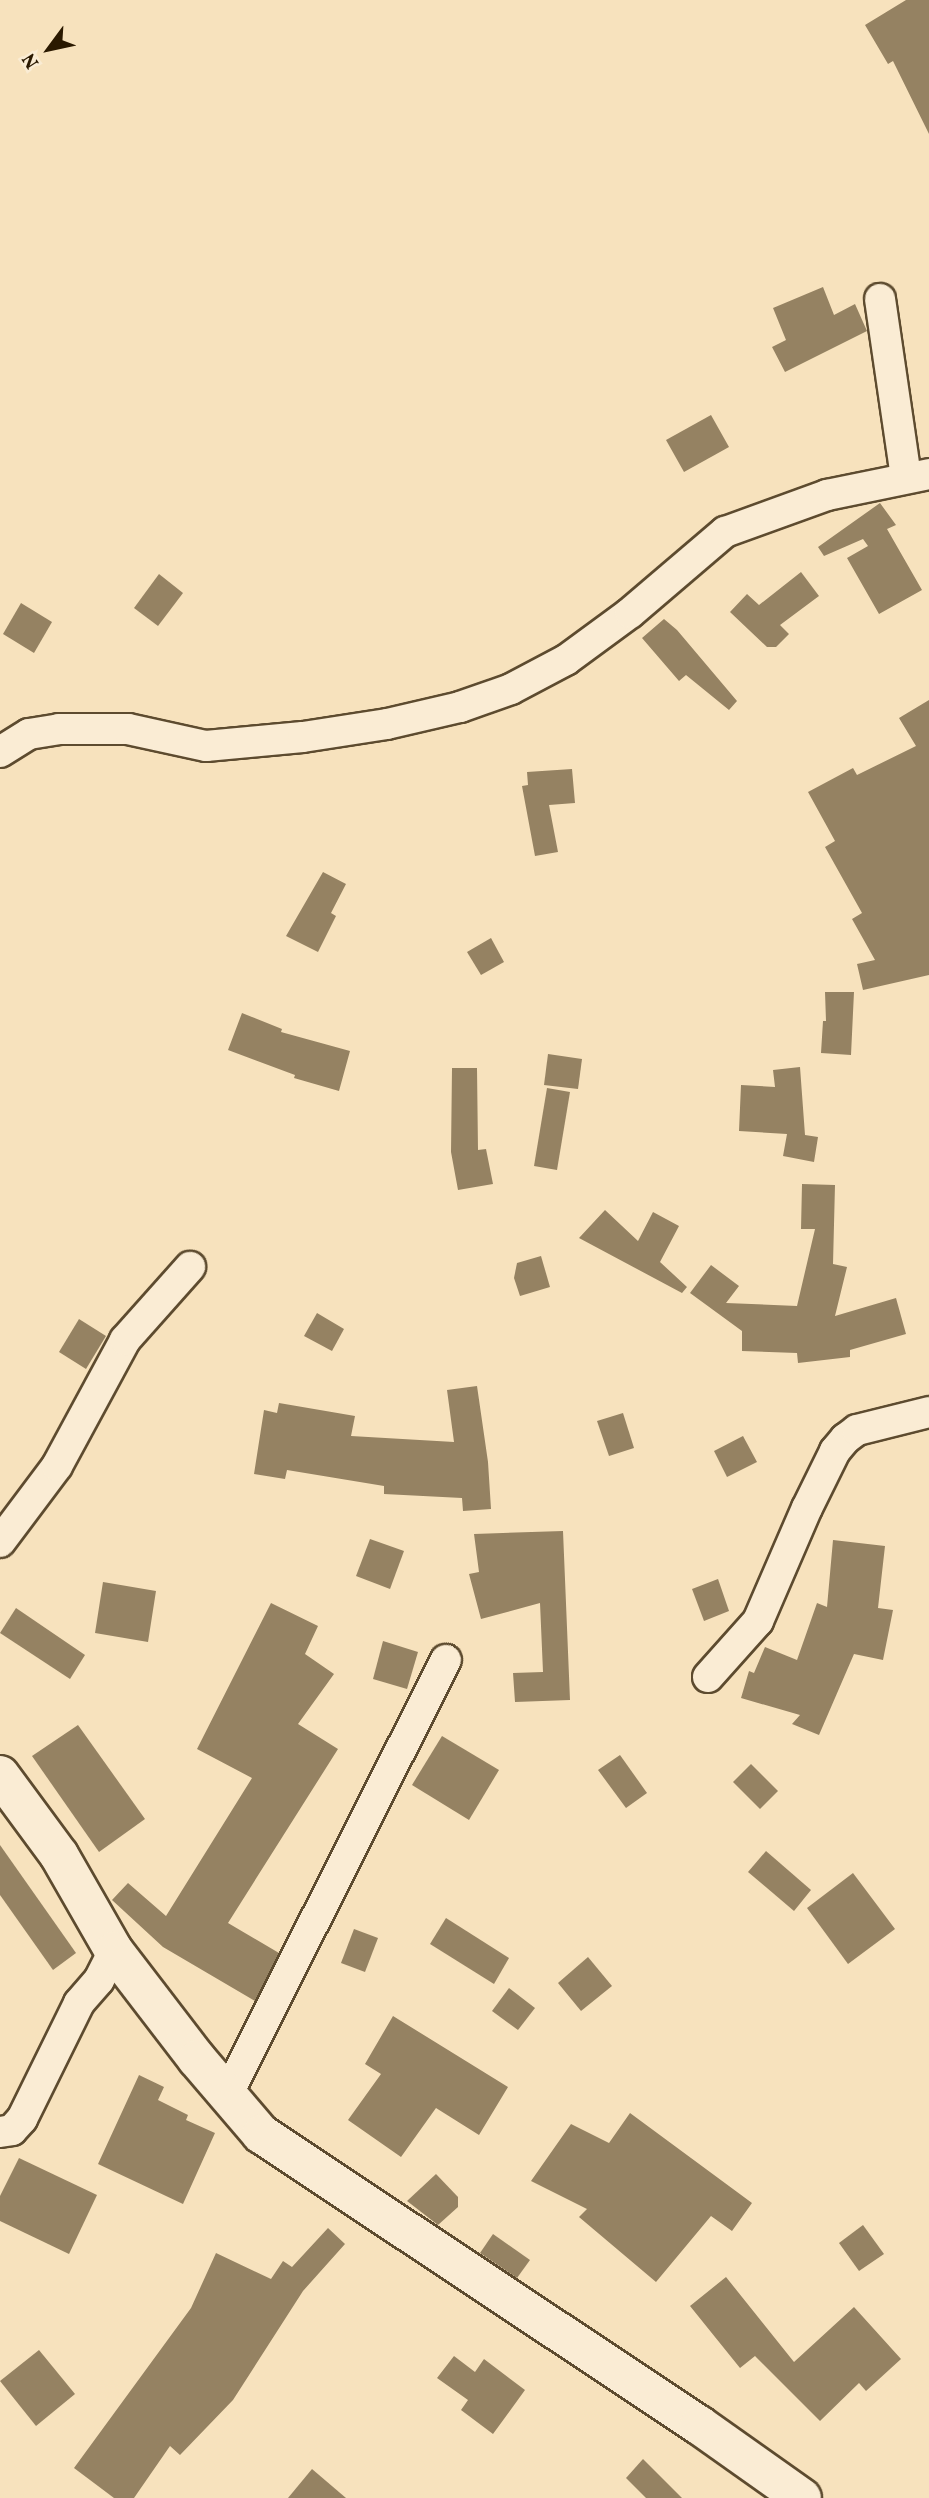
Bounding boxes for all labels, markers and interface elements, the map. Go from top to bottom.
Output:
north arrow [14,14,84,84]
text: N [17,48,46,73]

